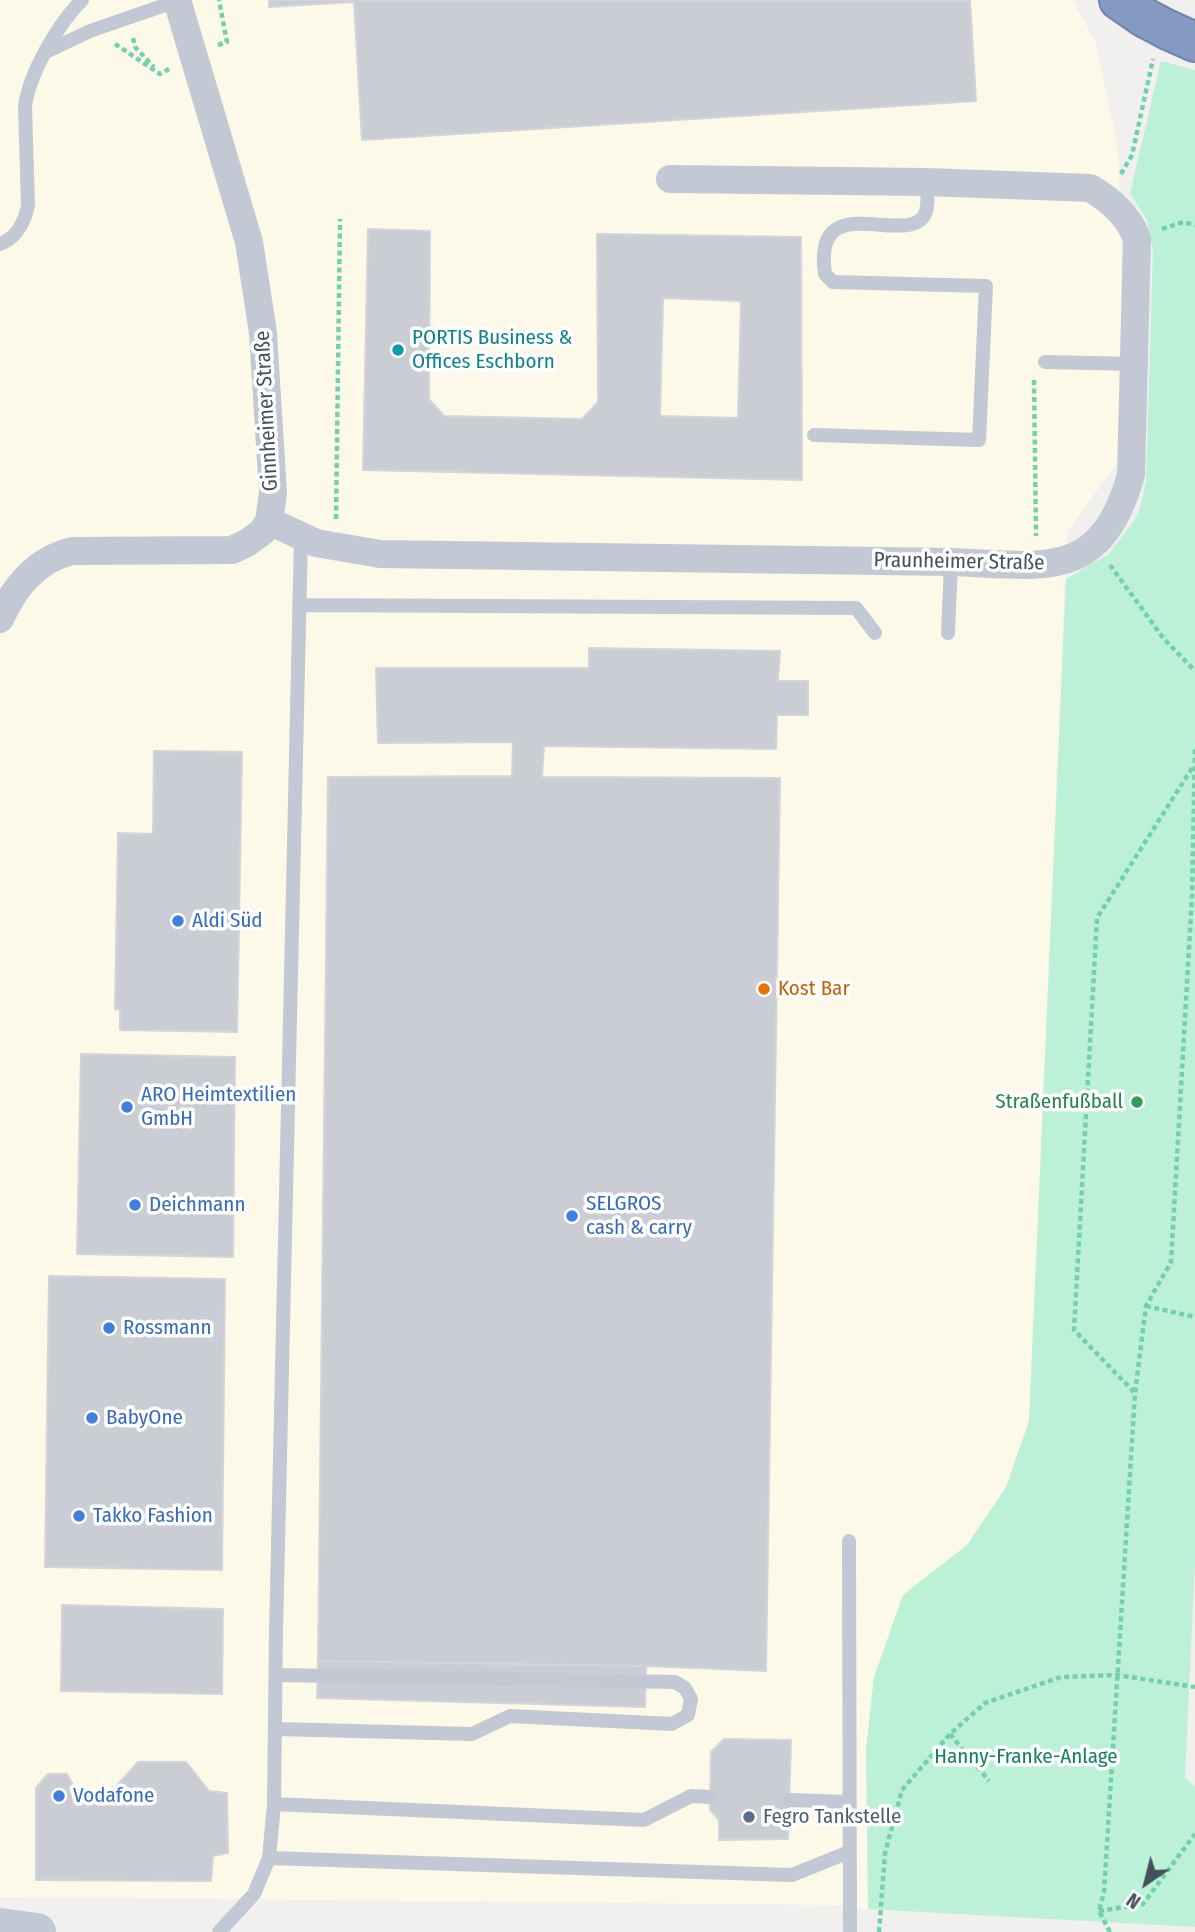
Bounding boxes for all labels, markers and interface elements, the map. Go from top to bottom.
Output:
place label: PORTIS Business & Offices Eschborn [412,325,573,375]
street label: Ginnheimer Straße [250,330,284,492]
marker: PORTIS Business & Offices Eschborn [390,342,406,358]
street label: Praunheimer Straße [873,548,1045,576]
place label: Aldi Süd [192,908,263,934]
marker: Aldi Süd [170,913,186,929]
place label: Kost Bar [778,976,850,1002]
marker: Kost Bar [756,981,772,997]
place label: ARO Heimtextilien GmbH [141,1082,296,1132]
place label: Straßenfußball [995,1089,1123,1115]
marker: Straßenfußball [1129,1094,1145,1110]
marker: ARO Heimtextilien GmbH [119,1099,135,1115]
place label: SELGROS cash & carry [586,1191,692,1241]
place label: Deichmann [149,1192,245,1218]
marker: Deichmann [127,1197,143,1213]
marker: SELGROS cash & carry [564,1208,580,1224]
place label: Rossmann [123,1315,211,1341]
marker: Rossmann [101,1320,117,1336]
place label: BabyOne [106,1405,183,1431]
marker: BabyOne [84,1410,100,1426]
place label: Takko Fashion [93,1503,213,1529]
marker: Takko Fashion [71,1508,87,1524]
park label: Hanny-Franke-Anlage [934,1744,1118,1770]
place label: Vodafone [73,1783,154,1809]
marker: Vodafone [51,1788,67,1804]
place label: Fegro Tankstelle [763,1804,901,1830]
marker: Fegro Tankstelle [741,1809,757,1825]
north arrow [1111,1848,1181,1918]
text: N [1122,1888,1145,1913]

